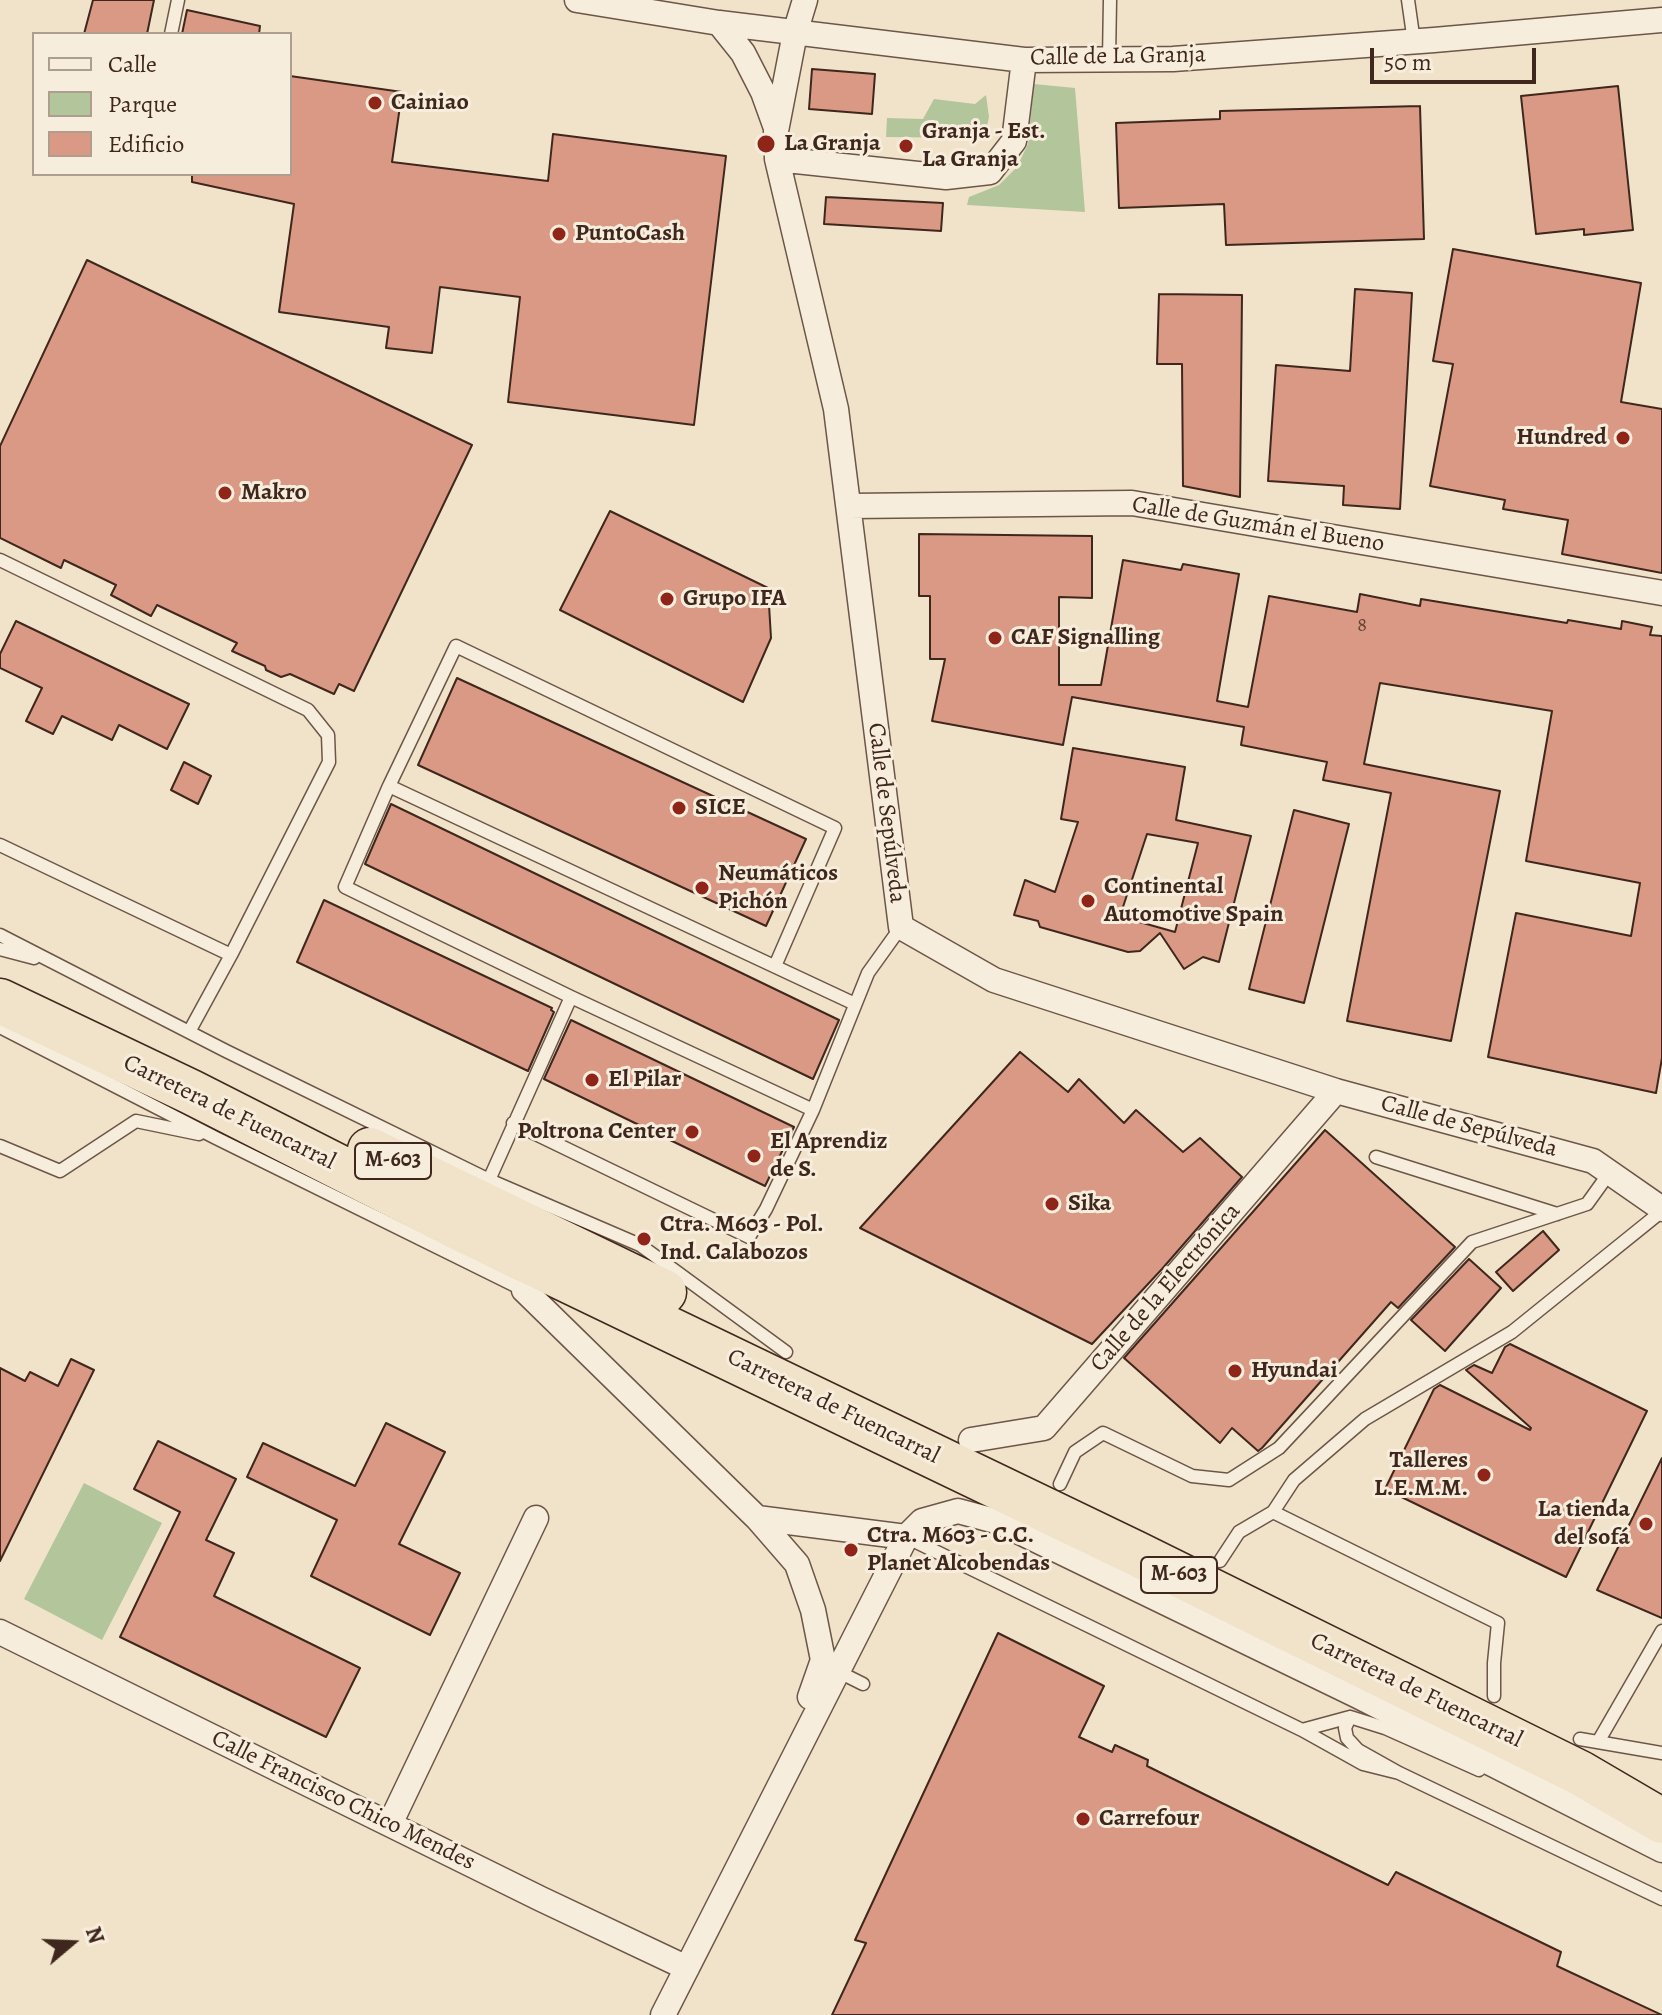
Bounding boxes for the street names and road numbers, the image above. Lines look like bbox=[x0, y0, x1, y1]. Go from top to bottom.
street label: Calle de La Granja bbox=[1030, 41, 1206, 73]
street label: Calle de Guzmán el Bueno bbox=[1130, 491, 1386, 559]
street label: Calle de Sepúlveda bbox=[861, 721, 911, 905]
street label: Carretera de Fuencarral bbox=[118, 1049, 340, 1177]
street label: Calle de Sepúlveda bbox=[1378, 1090, 1560, 1164]
road number: M-603 bbox=[355, 1143, 431, 1179]
street label: Calle de la Electrónica bbox=[1085, 1198, 1247, 1378]
street label: Carretera de Fuencarral bbox=[722, 1343, 944, 1471]
road number: M-603 bbox=[1141, 1557, 1217, 1593]
street label: Carretera de Fuencarral bbox=[1305, 1627, 1527, 1755]
street label: Calle Francisco Chico Mendes bbox=[206, 1725, 480, 1877]

